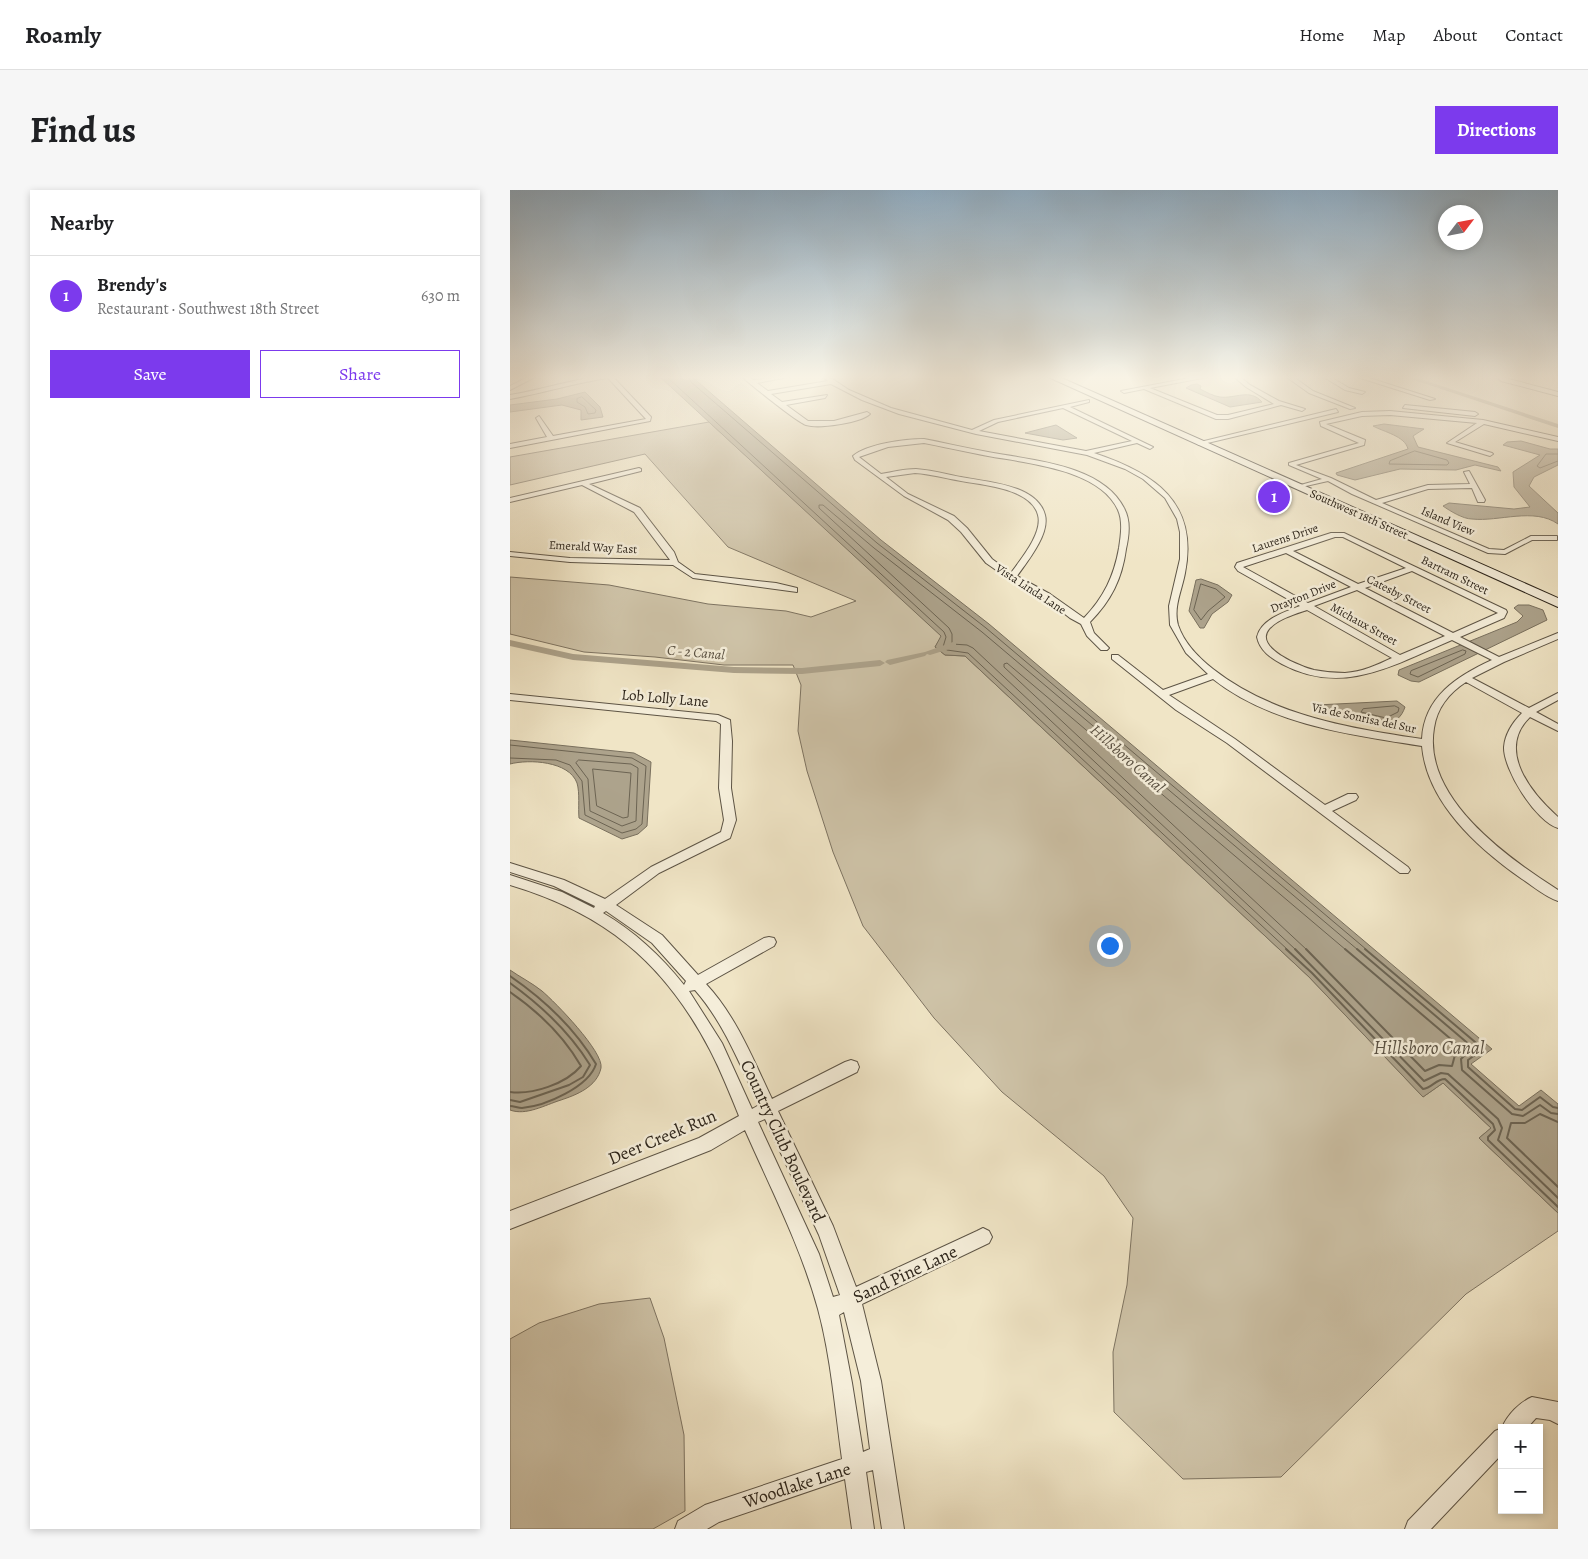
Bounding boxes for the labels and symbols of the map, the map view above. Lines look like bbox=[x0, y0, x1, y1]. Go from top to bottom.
north arrow bbox=[1438, 205, 1483, 250]
pin: 1 bbox=[1258, 478, 1290, 516]
street label: Southwest 18th Street bbox=[1307, 485, 1411, 543]
street label: Island View bbox=[1419, 503, 1478, 540]
street label: Laurens Drive bbox=[1250, 520, 1320, 556]
street label: Emerald Way East bbox=[548, 537, 638, 557]
street label: Bartram Street bbox=[1419, 552, 1491, 598]
street label: Vista Linda Lane bbox=[992, 560, 1069, 618]
street label: Catesby Street bbox=[1364, 571, 1434, 617]
street label: Drayton Drive bbox=[1268, 576, 1338, 616]
street label: Michaux Street bbox=[1328, 599, 1401, 649]
water label: C - 2 Canal bbox=[666, 641, 726, 665]
street label: Lob Lolly Lane bbox=[621, 684, 710, 712]
street label: Via de Sonrisa del Sur bbox=[1309, 699, 1418, 737]
water label: Hillsboro Canal bbox=[1085, 719, 1169, 798]
your location bbox=[1097, 933, 1123, 959]
water label: Hillsboro Canal bbox=[1374, 1035, 1485, 1061]
street label: Country Club Boulevard bbox=[735, 1056, 831, 1226]
street label: Deer Creek Run bbox=[604, 1103, 720, 1171]
street label: Sand Pine Lane bbox=[849, 1239, 961, 1309]
street label: Woodlake Lane bbox=[739, 1456, 854, 1514]

